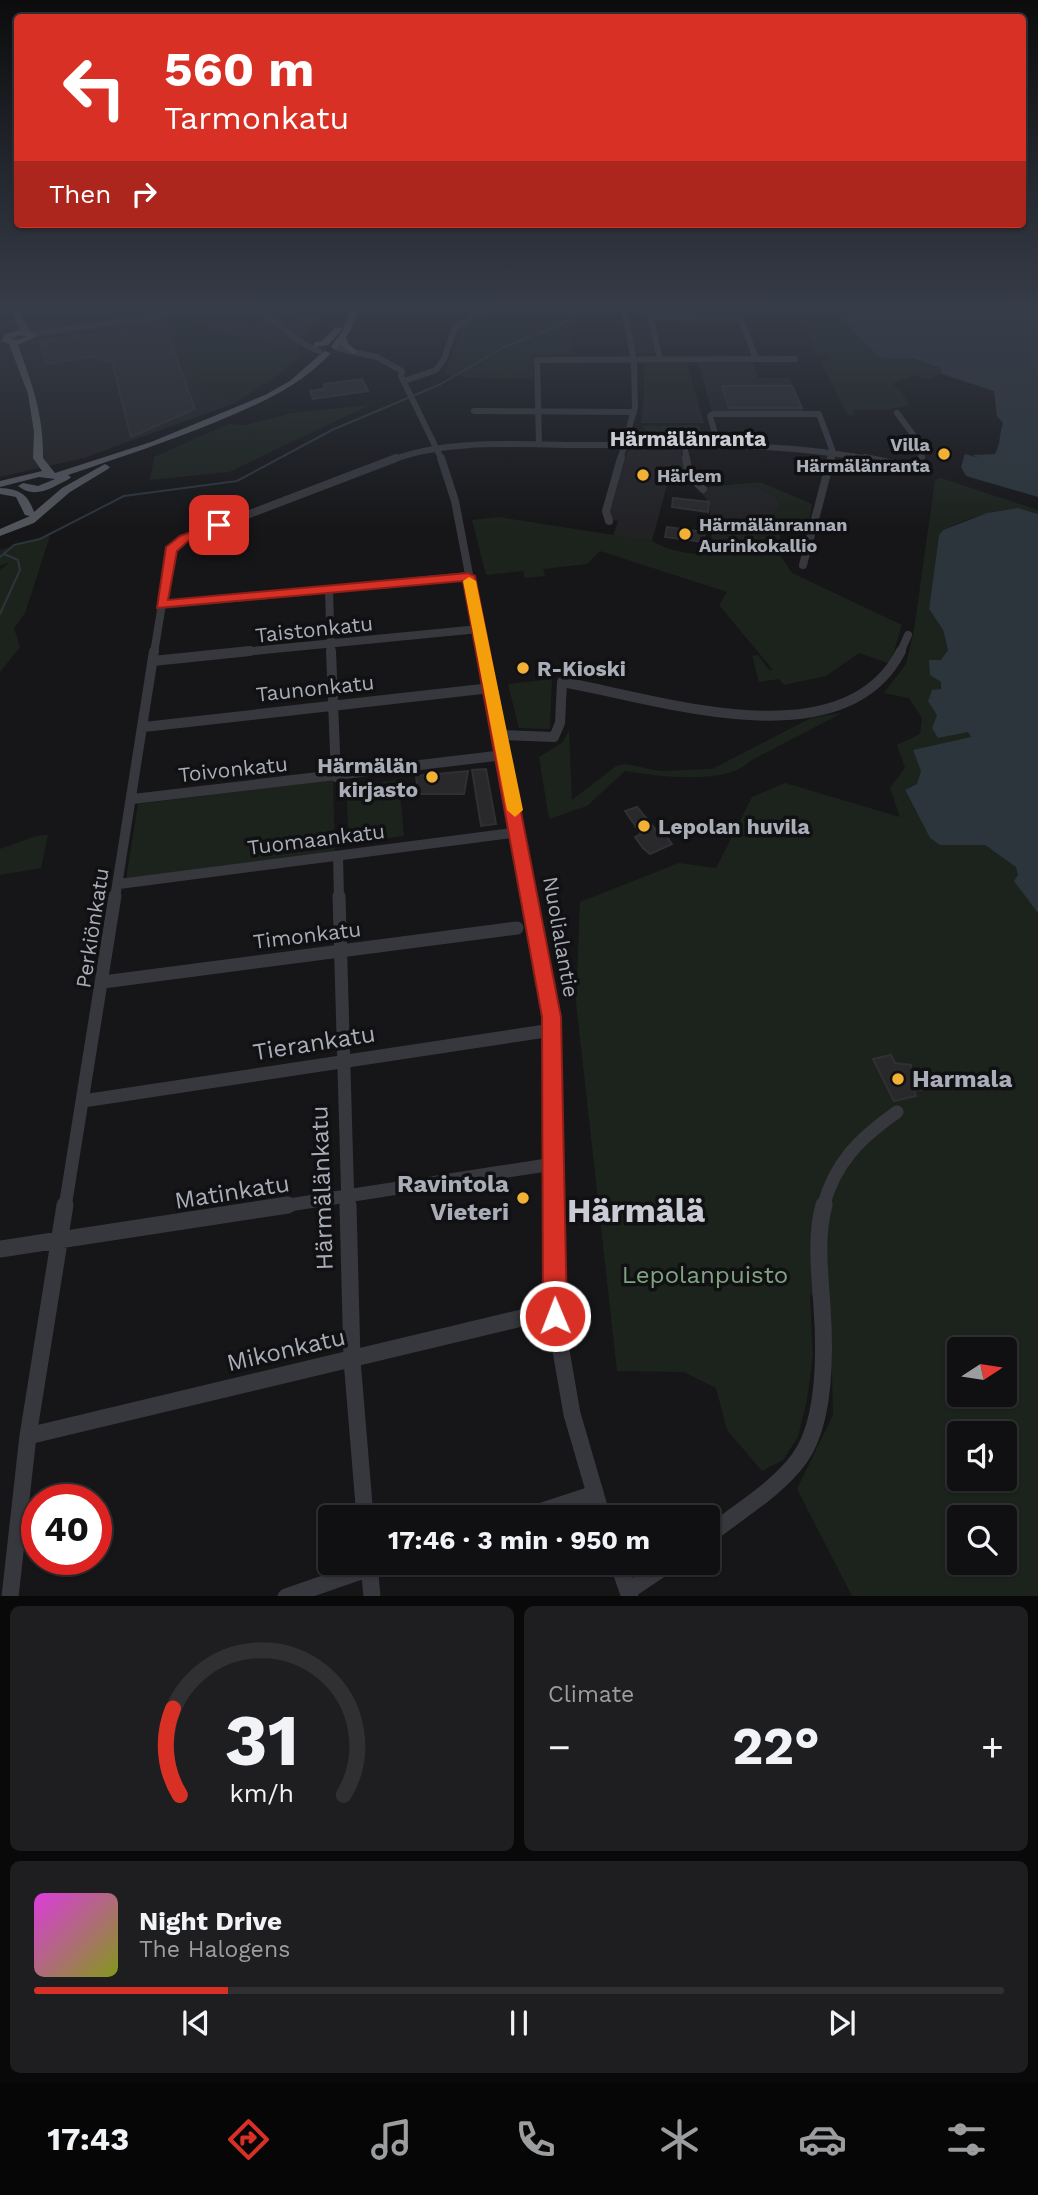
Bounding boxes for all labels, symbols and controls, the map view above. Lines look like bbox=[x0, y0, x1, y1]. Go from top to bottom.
text: 560 m bbox=[164, 40, 314, 98]
icon: left bbox=[49, 42, 140, 133]
text: Tarmonkatu bbox=[164, 99, 349, 137]
icon: right bbox=[125, 175, 163, 213]
text: Then bbox=[49, 179, 111, 209]
district label: Härmälänranta bbox=[610, 426, 767, 451]
place label: Villa Härmälänranta bbox=[796, 434, 931, 476]
marker: Villa Härmälänranta bbox=[936, 446, 952, 462]
place label: Härlem bbox=[657, 465, 722, 486]
marker: Härlem bbox=[635, 467, 651, 483]
pin bbox=[189, 495, 249, 555]
icon: arrive bbox=[200, 506, 238, 544]
place label: Härmälänrannan Aurinkokallio bbox=[699, 514, 847, 556]
marker: Härmälänrannan Aurinkokallio bbox=[677, 526, 693, 542]
street label: Taistonkatu bbox=[254, 610, 374, 648]
place label: R-Kioski bbox=[537, 656, 626, 681]
marker: R-Kioski bbox=[515, 660, 531, 676]
street label: Taunonkatu bbox=[255, 669, 375, 707]
street label: Toivonkatu bbox=[177, 751, 289, 787]
place label: Härmälän kirjasto bbox=[317, 753, 418, 802]
marker: Härmälän kirjasto bbox=[424, 769, 440, 785]
place label: Lepolan huvila bbox=[658, 814, 811, 839]
street label: Tuomaankatu bbox=[246, 818, 386, 860]
marker: Lepolan huvila bbox=[636, 818, 652, 834]
street label: Perkiönkatu bbox=[70, 866, 114, 990]
street label: Nuolialantie bbox=[538, 875, 584, 999]
street label: Timonkatu bbox=[252, 916, 362, 954]
street label: Tierankatu bbox=[251, 1020, 377, 1066]
place label: Harmala bbox=[912, 1065, 1012, 1093]
marker: Harmala bbox=[890, 1071, 906, 1087]
street label: Härmälänkatu bbox=[305, 1105, 339, 1271]
street label: Matinkatu bbox=[172, 1169, 292, 1215]
place label: Ravintola Vieteri bbox=[397, 1170, 509, 1226]
marker: Ravintola Vieteri bbox=[515, 1190, 531, 1206]
district label: Härmälä bbox=[567, 1191, 705, 1230]
park label: Lepolanpuisto bbox=[622, 1261, 788, 1289]
position arrow bbox=[518, 1279, 592, 1353]
street label: Mikonkatu bbox=[224, 1323, 348, 1377]
north arrow bbox=[947, 1337, 1017, 1407]
map controls bbox=[947, 1337, 1017, 1575]
button: sound bbox=[947, 1421, 1017, 1491]
speed limit sign: 40 bbox=[21, 1484, 112, 1575]
button: search bbox=[947, 1505, 1017, 1575]
text: 17:46 · 3 min · 950 m bbox=[388, 1525, 650, 1555]
text: Climate bbox=[548, 1681, 634, 1708]
text: 31 bbox=[225, 1697, 299, 1783]
text: 22° bbox=[732, 1716, 820, 1777]
text: − bbox=[548, 1725, 571, 1769]
text: + bbox=[981, 1725, 1004, 1769]
text: km/h bbox=[230, 1778, 294, 1807]
text: Night Drive bbox=[139, 1906, 282, 1936]
text: The Halogens bbox=[139, 1936, 290, 1963]
icon: previous bbox=[177, 2004, 215, 2042]
icon: pause bbox=[500, 2004, 538, 2042]
icon: next bbox=[823, 2004, 861, 2042]
icon: directions bbox=[224, 2115, 273, 2164]
icon: music bbox=[367, 2115, 416, 2164]
icon: phone bbox=[511, 2115, 560, 2164]
icon: climate bbox=[655, 2115, 704, 2164]
icon: car bbox=[798, 2115, 847, 2164]
icon: filters bbox=[942, 2115, 991, 2164]
text: 17:43 bbox=[47, 2120, 129, 2158]

